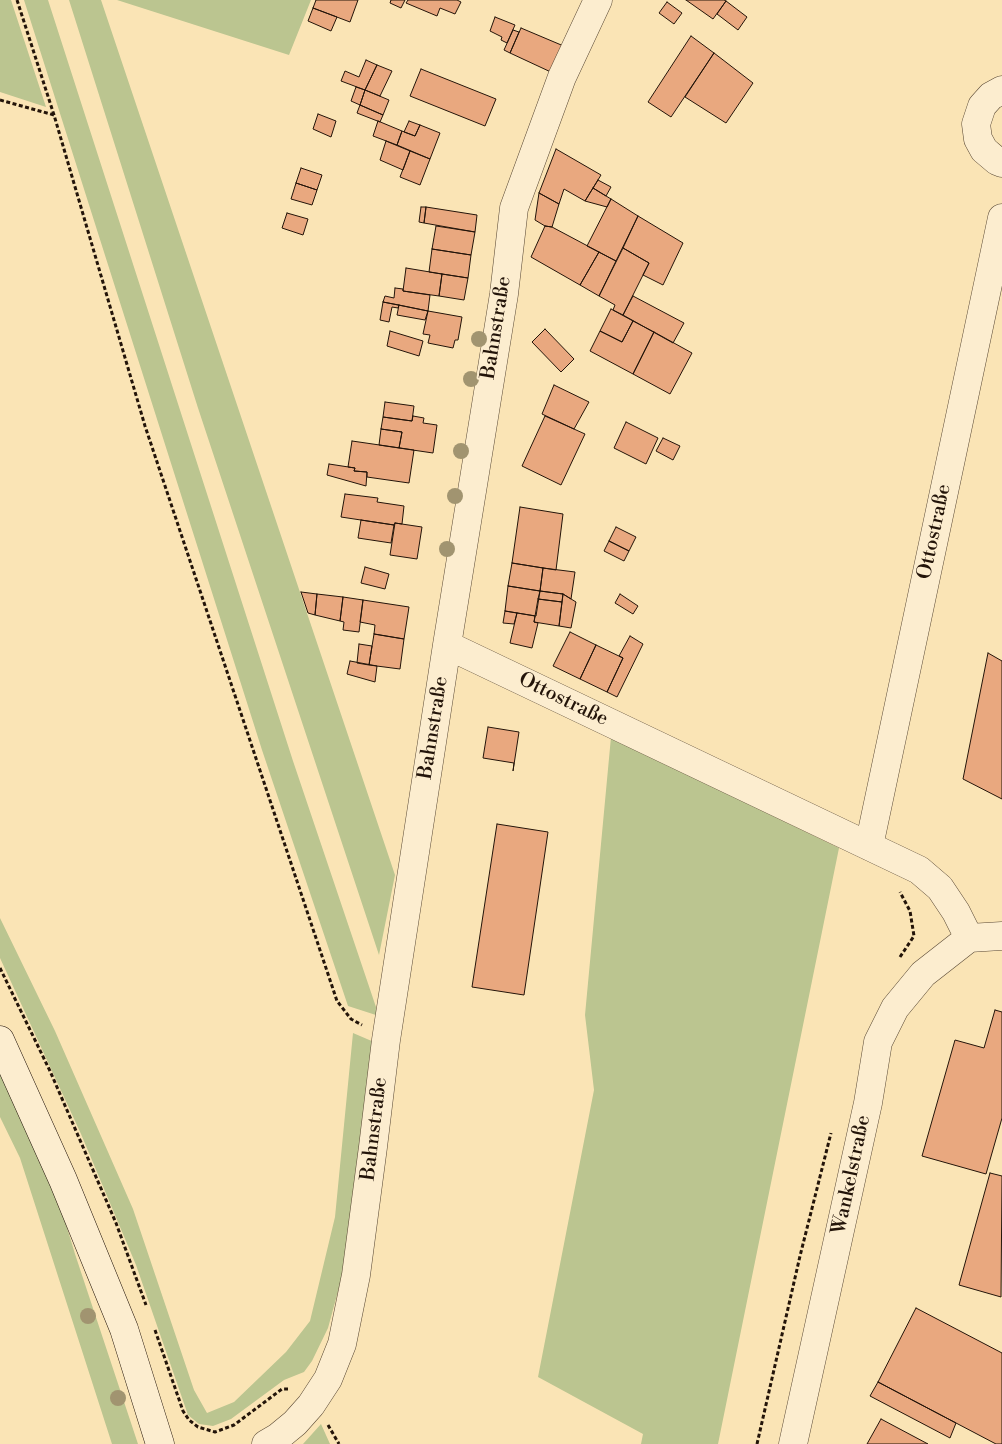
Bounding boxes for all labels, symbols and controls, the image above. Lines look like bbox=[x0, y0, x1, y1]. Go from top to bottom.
street label: Bahnstraße bbox=[477, 275, 517, 381]
street label: Ottostraße bbox=[913, 482, 957, 582]
street label: Ottostraße bbox=[514, 668, 612, 732]
street label: Bahnstraße bbox=[414, 675, 454, 781]
street label: Bahnstraße bbox=[357, 1076, 393, 1182]
street label: Wankelstraße bbox=[828, 1113, 876, 1237]

